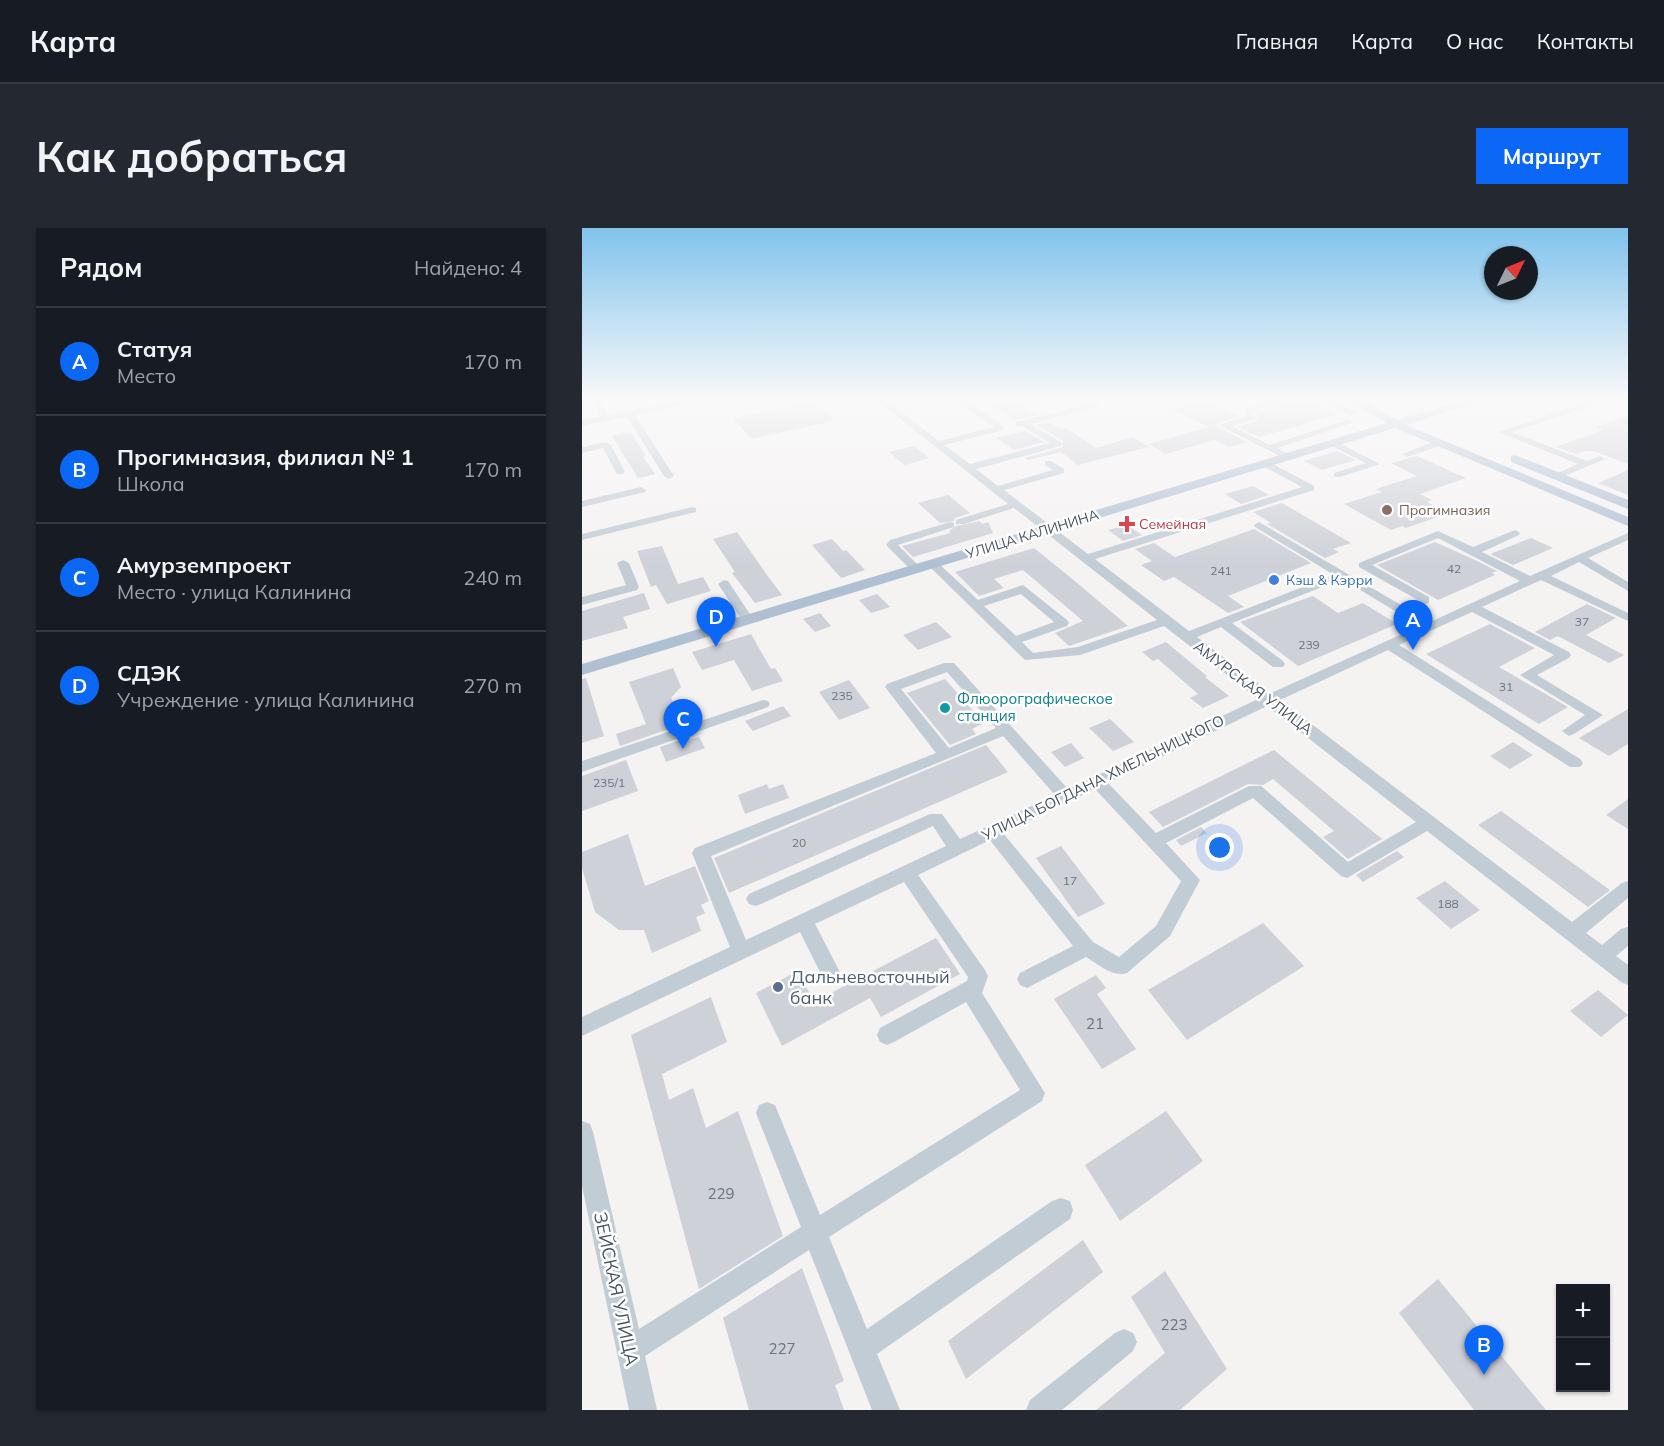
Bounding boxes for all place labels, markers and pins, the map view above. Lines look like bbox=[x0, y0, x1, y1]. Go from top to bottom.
place label: Прогимназия bbox=[1399, 501, 1490, 519]
marker: Прогимназия bbox=[1380, 503, 1394, 517]
place label: Семейная bbox=[1139, 515, 1206, 533]
marker: Семейная bbox=[1120, 517, 1134, 531]
place label: Кэш & Кэрри bbox=[1286, 571, 1373, 589]
marker: Кэш & Кэрри bbox=[1267, 573, 1281, 587]
pin: D bbox=[696, 598, 736, 647]
pin: A bbox=[1394, 600, 1432, 650]
place label: Флюорографическое станция bbox=[957, 689, 1113, 725]
pin: C bbox=[664, 700, 702, 749]
marker: Флюорографическое станция bbox=[938, 701, 952, 715]
place label: Дальневосточный банк bbox=[790, 965, 950, 1009]
marker: Дальневосточный банк bbox=[771, 980, 785, 994]
pin: B bbox=[1464, 1326, 1504, 1375]

